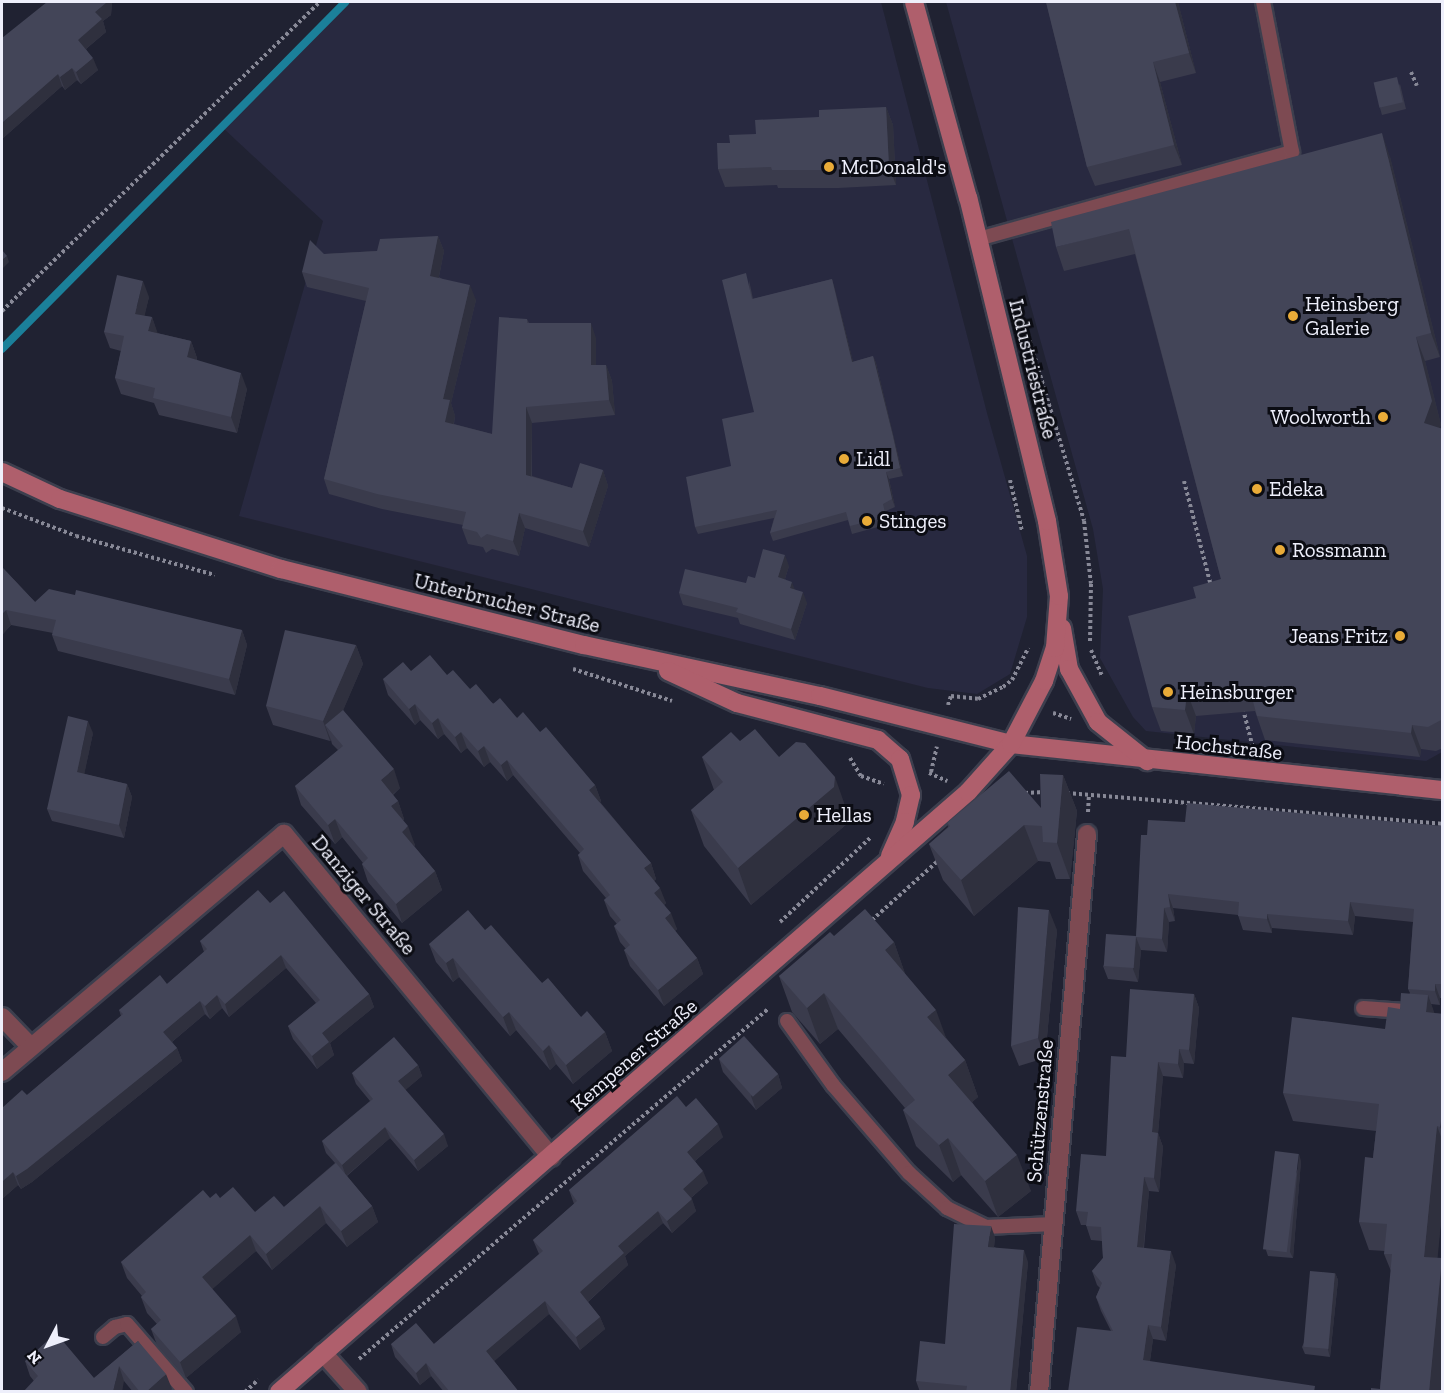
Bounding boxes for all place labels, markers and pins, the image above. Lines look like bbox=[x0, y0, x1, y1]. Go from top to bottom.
place label: McDonald's bbox=[841, 154, 946, 180]
marker: McDonald's bbox=[822, 160, 836, 174]
place label: Heinsberg Galerie bbox=[1305, 291, 1399, 341]
marker: Heinsberg Galerie bbox=[1286, 309, 1300, 323]
place label: Woolworth bbox=[1270, 404, 1371, 430]
marker: Woolworth bbox=[1376, 410, 1390, 424]
place label: Lidl bbox=[856, 446, 890, 472]
marker: Lidl bbox=[837, 452, 851, 466]
place label: Edeka bbox=[1269, 476, 1324, 502]
marker: Edeka bbox=[1250, 482, 1264, 496]
place label: Stinges bbox=[879, 508, 946, 534]
marker: Stinges bbox=[860, 514, 874, 528]
place label: Rossmann bbox=[1292, 537, 1386, 563]
marker: Rossmann bbox=[1273, 543, 1287, 557]
place label: Jeans Fritz bbox=[1289, 623, 1388, 649]
marker: Jeans Fritz bbox=[1393, 629, 1407, 643]
place label: Heinsburger bbox=[1180, 679, 1294, 705]
marker: Heinsburger bbox=[1161, 685, 1175, 699]
place label: Hellas bbox=[816, 802, 872, 828]
marker: Hellas bbox=[797, 808, 811, 822]

